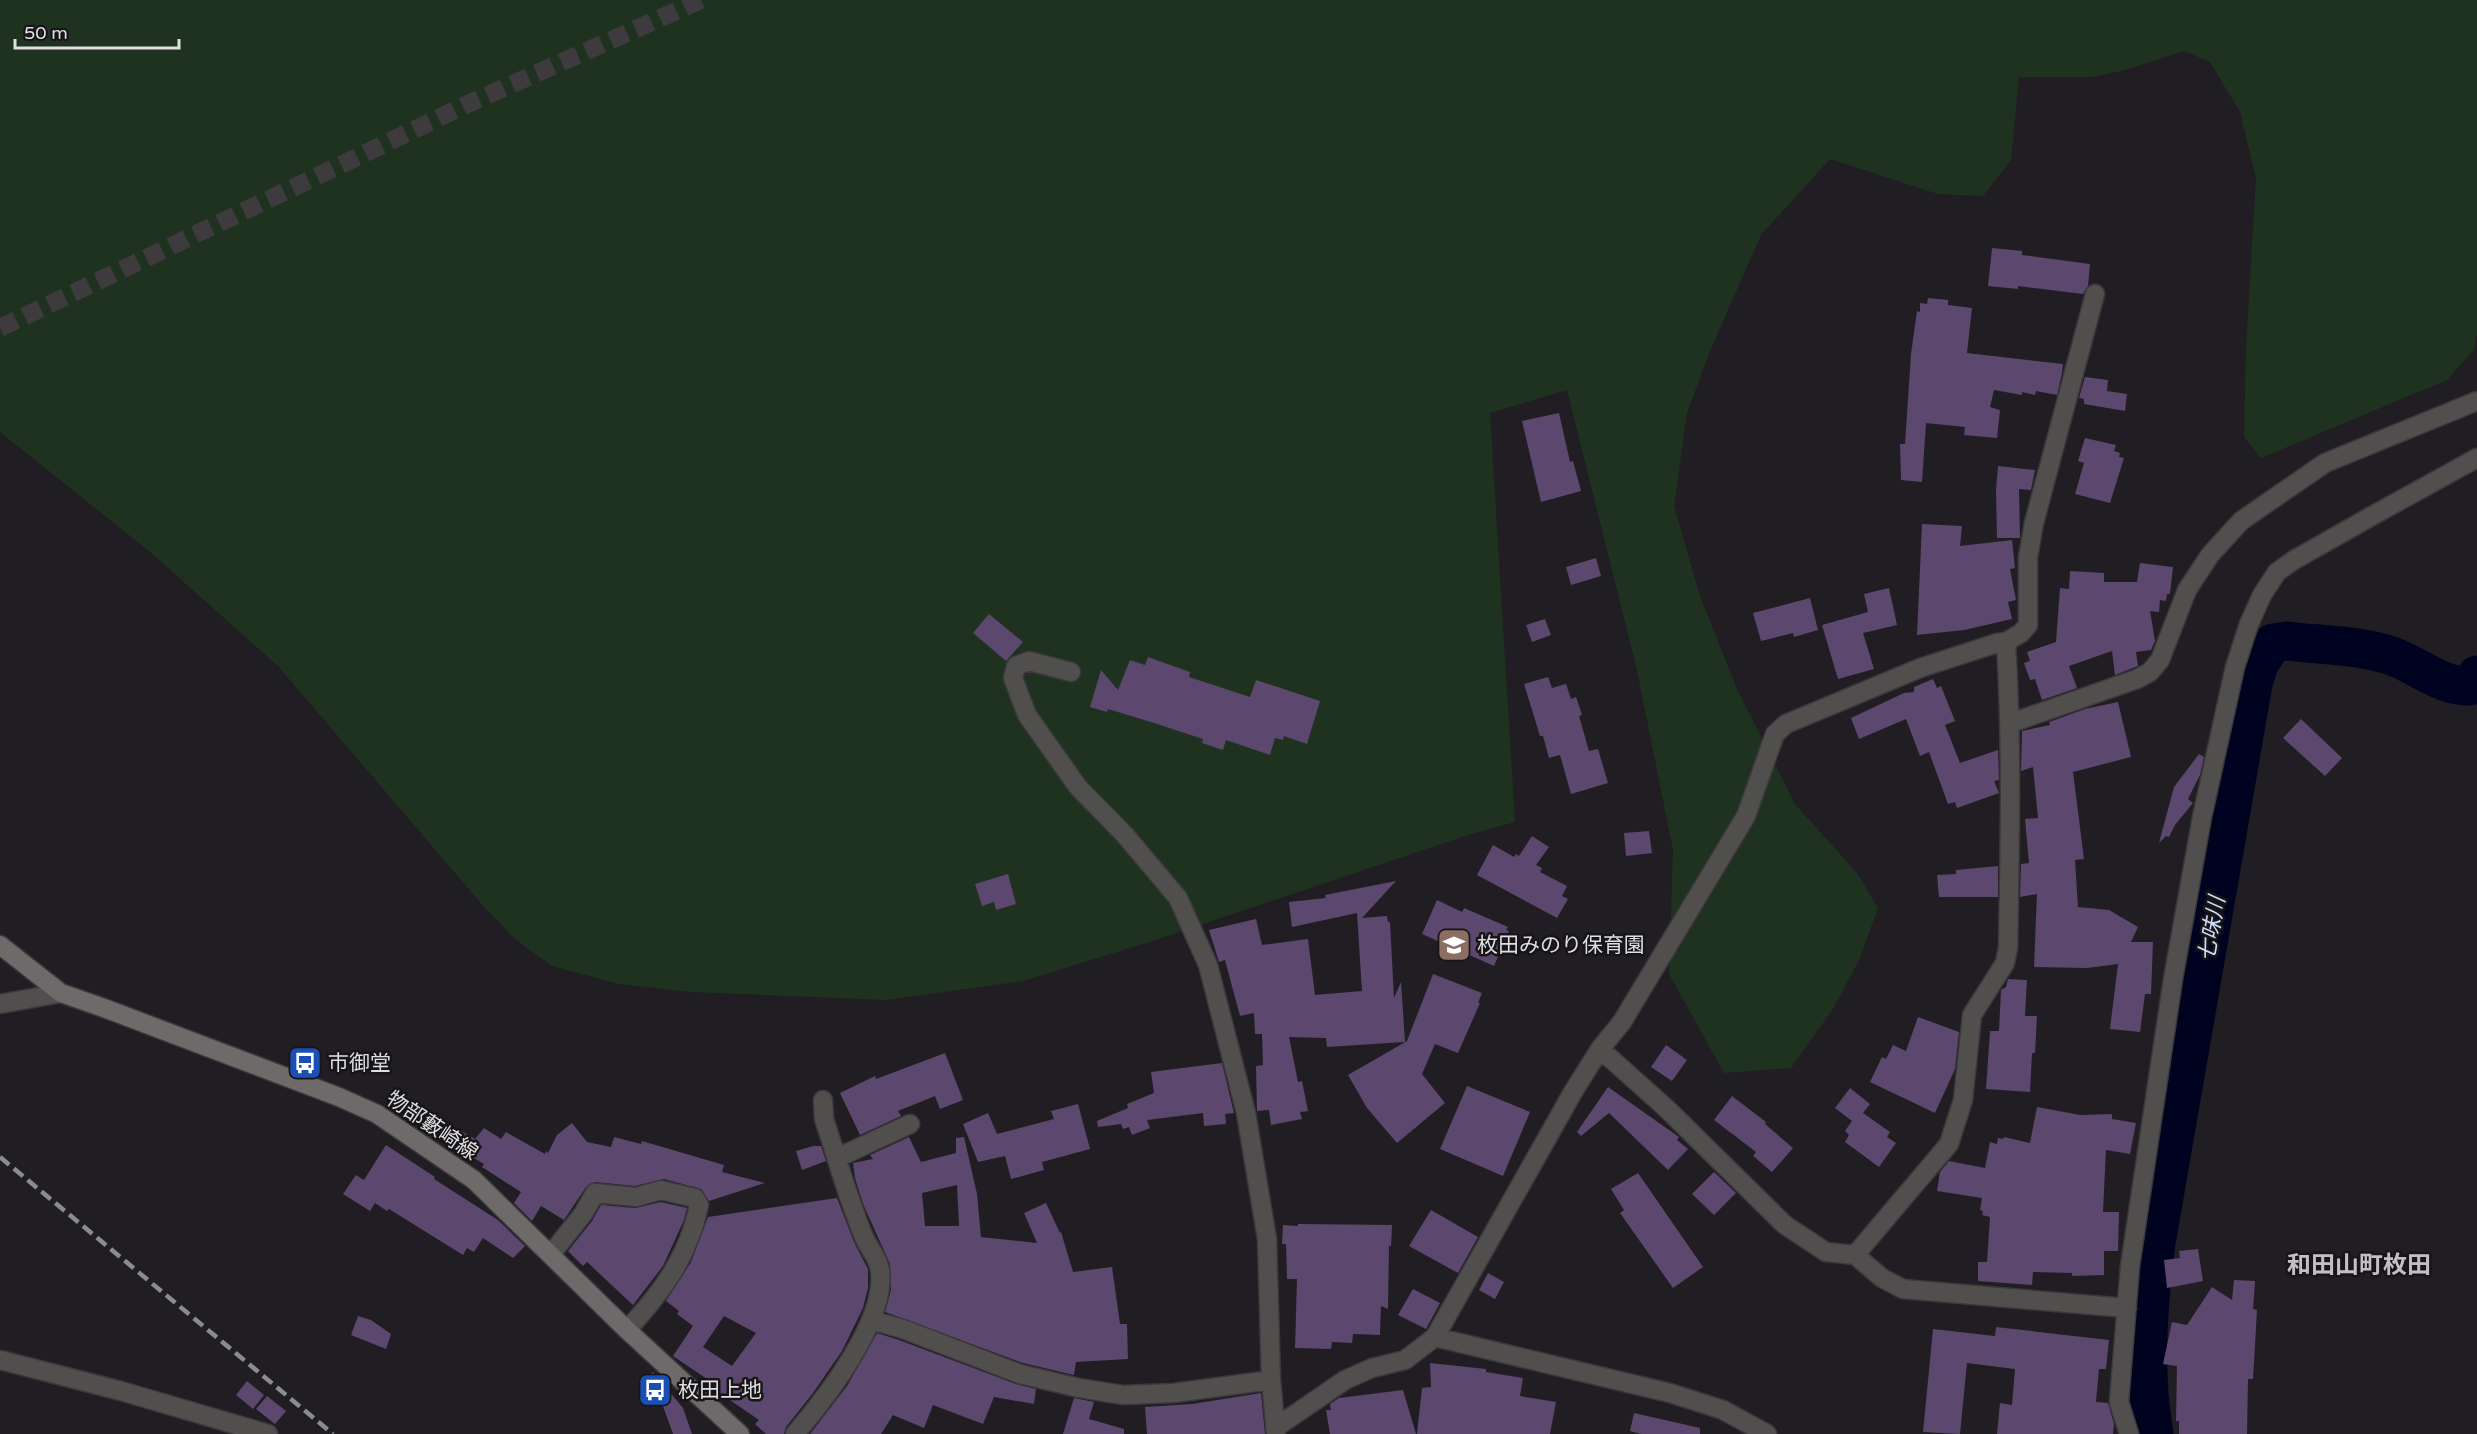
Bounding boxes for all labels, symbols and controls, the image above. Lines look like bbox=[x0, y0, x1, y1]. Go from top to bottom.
scale bar bbox=[15, 12, 178, 50]
text: 50 m bbox=[24, 22, 68, 44]
water label: 七味川 bbox=[2193, 892, 2231, 964]
school or university icon: 枚田みのり保育園 bbox=[1436, 927, 1472, 963]
place label: 枚田みのり保育園 bbox=[1477, 933, 1645, 958]
bus stop icon: 市御堂 bbox=[287, 1045, 323, 1081]
place label: 市御堂 bbox=[328, 1051, 391, 1076]
street label: 物部藪崎線 bbox=[381, 1086, 483, 1166]
district label: 和田山町枚田 bbox=[2287, 1251, 2431, 1280]
bus stop icon: 枚田上地 bbox=[637, 1372, 673, 1408]
place label: 枚田上地 bbox=[678, 1378, 762, 1403]

